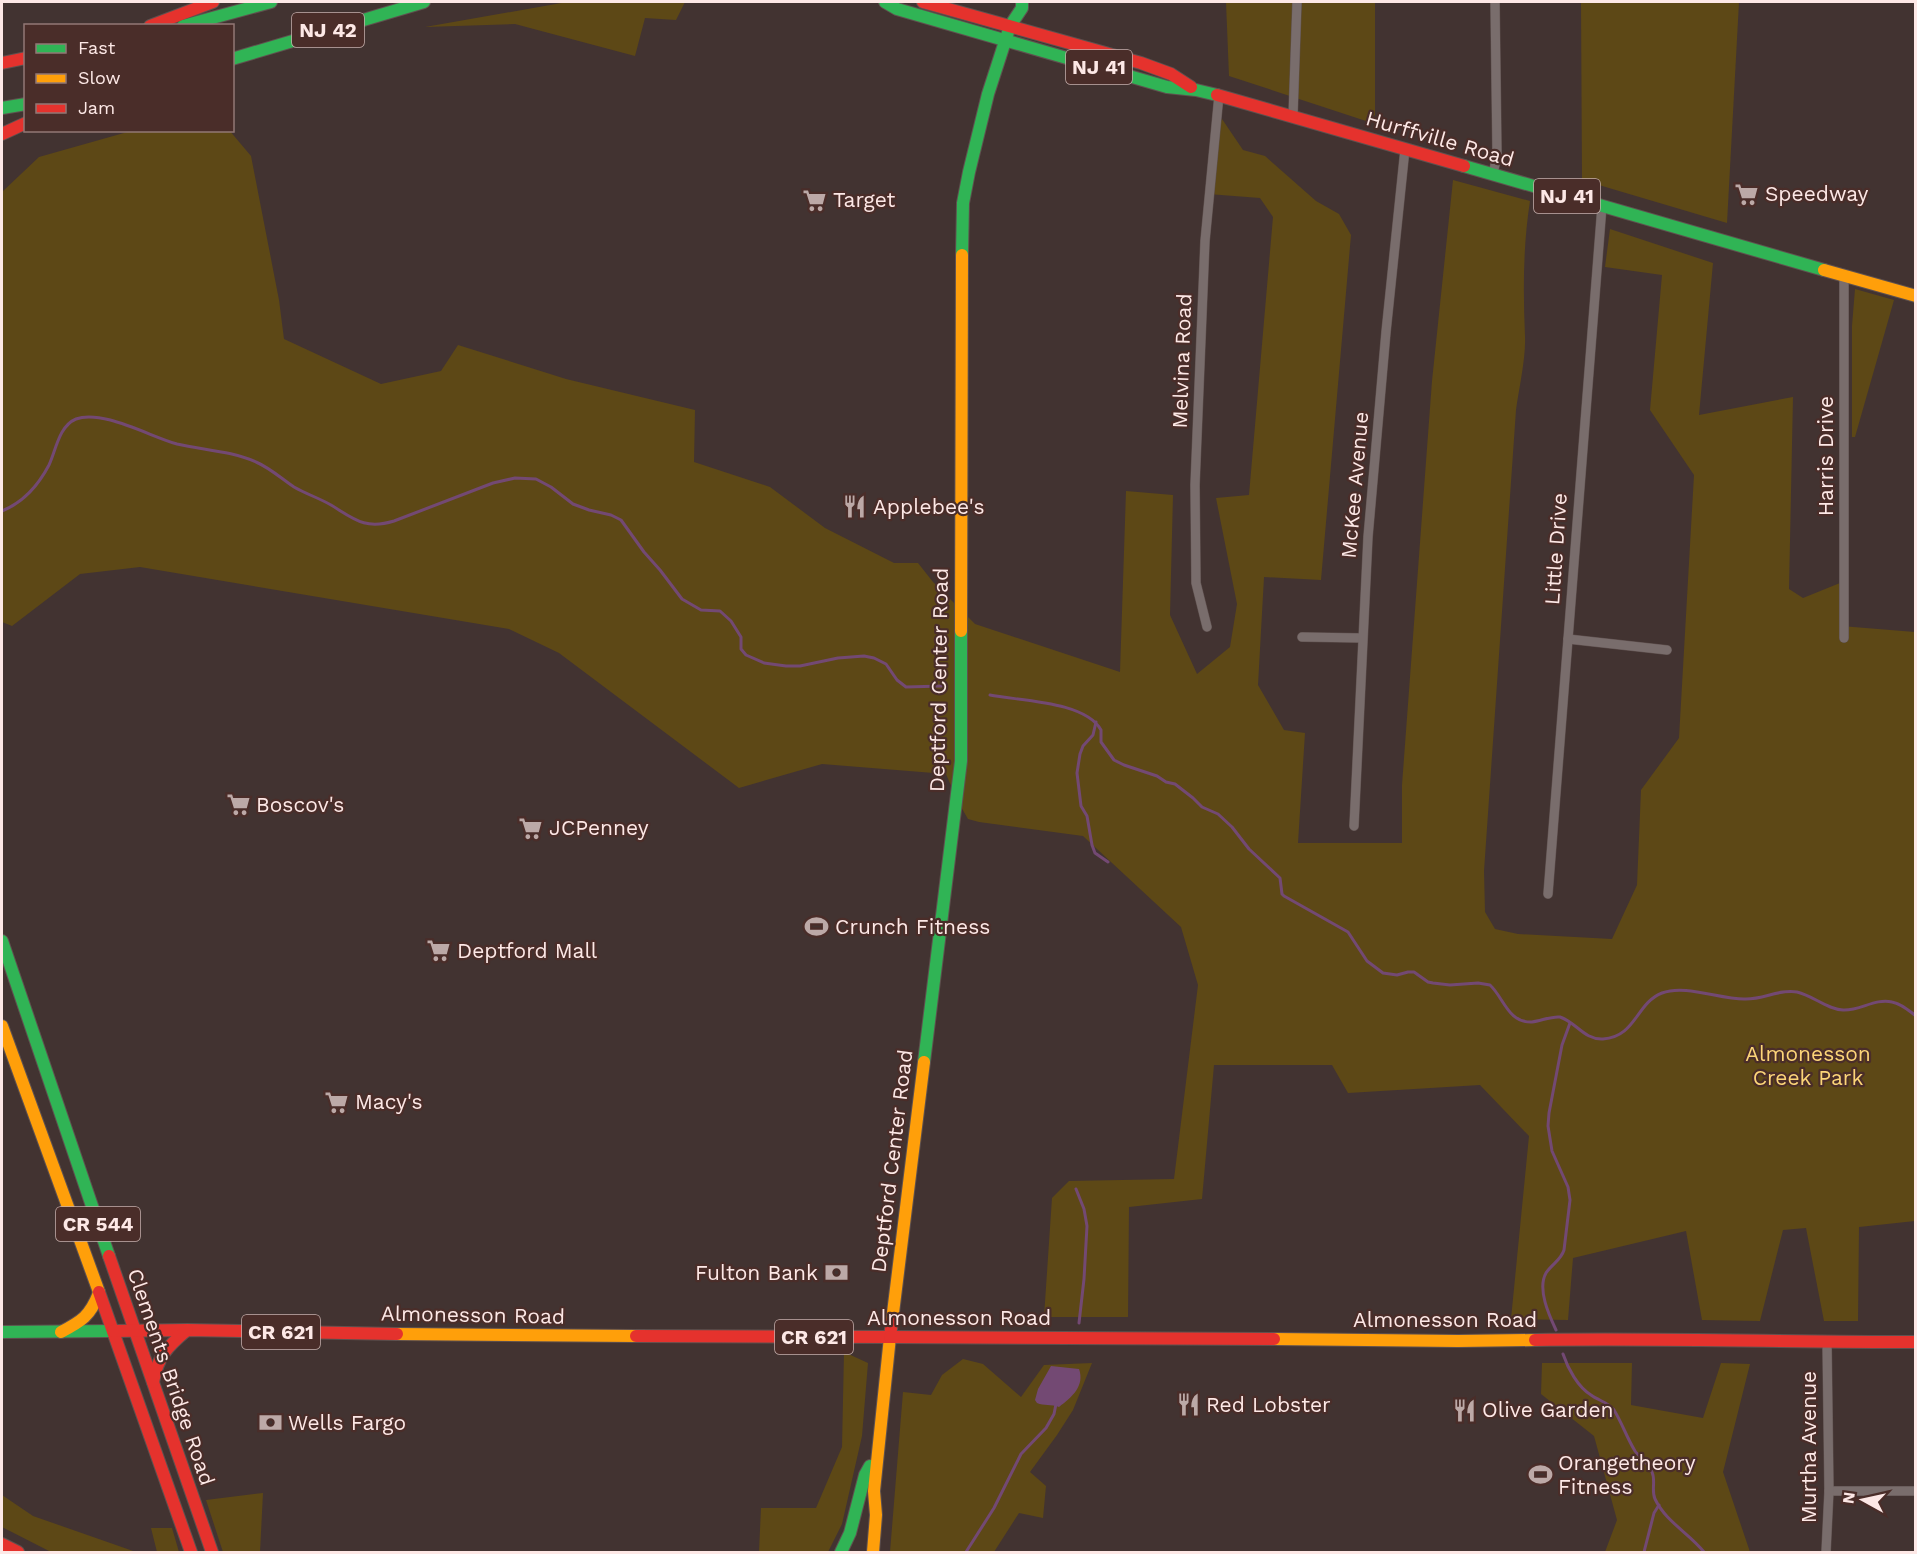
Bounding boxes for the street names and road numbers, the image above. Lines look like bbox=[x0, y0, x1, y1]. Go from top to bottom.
road number: NJ 42 bbox=[292, 13, 364, 47]
road number: NJ 41 bbox=[1066, 50, 1132, 84]
street label: Hurffville Road bbox=[1363, 105, 1517, 172]
road number: NJ 41 bbox=[1534, 179, 1600, 213]
street label: Melvina Road bbox=[1167, 293, 1196, 429]
street label: Harris Drive bbox=[1813, 396, 1838, 516]
street label: McKee Avenue bbox=[1336, 411, 1373, 559]
street label: Little Drive bbox=[1539, 492, 1572, 606]
street label: Deptford Center Road bbox=[924, 568, 953, 792]
street label: Deptford Center Road bbox=[865, 1048, 918, 1274]
road number: CR 544 bbox=[56, 1207, 140, 1241]
street label: Clements Bridge Road bbox=[123, 1265, 220, 1489]
street label: Almonesson Road bbox=[381, 1300, 565, 1329]
street label: Almonesson Road bbox=[867, 1305, 1051, 1330]
street label: Almonesson Road bbox=[1353, 1307, 1537, 1332]
road number: CR 621 bbox=[242, 1315, 320, 1349]
road number: CR 621 bbox=[775, 1320, 853, 1354]
street label: Murtha Avenue bbox=[1796, 1371, 1821, 1523]

